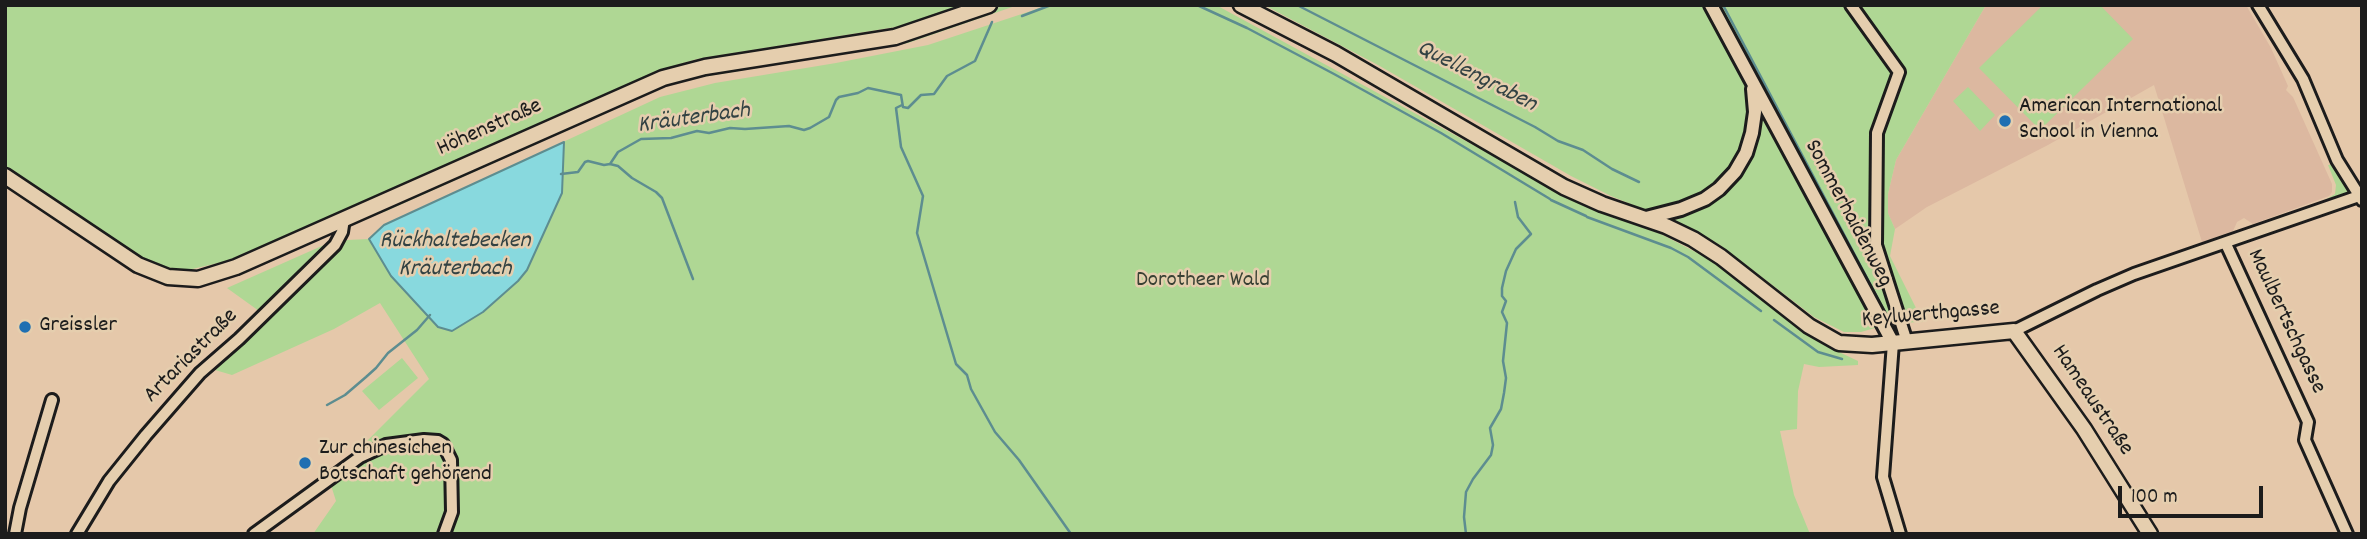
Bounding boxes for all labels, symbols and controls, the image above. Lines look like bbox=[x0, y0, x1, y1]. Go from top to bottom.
water label: Quellengraben bbox=[1411, 36, 1541, 120]
street label: Höhenstraße bbox=[433, 94, 547, 164]
place label: American International School in Vienna bbox=[2019, 94, 2222, 148]
water label: Kräuterbach bbox=[636, 98, 752, 142]
marker: American International School in Vienna bbox=[1997, 113, 2013, 129]
street label: Sommerhaidenweg bbox=[1797, 136, 1897, 292]
water label: Rückhaltebecken Kräuterbach bbox=[380, 229, 530, 285]
street label: Maulbertschgasse bbox=[2239, 245, 2331, 399]
park label: Dorotheer Wald bbox=[1136, 268, 1270, 296]
street label: Keylwerthgasse bbox=[1861, 296, 2001, 336]
street label: Artariastraße bbox=[139, 304, 245, 410]
place label: Greissler bbox=[39, 313, 117, 341]
marker: Greissler bbox=[17, 319, 33, 335]
street label: Hameaustraße bbox=[2044, 340, 2138, 462]
place label: Zur chinesichen Botschaft gehörend bbox=[319, 436, 492, 490]
marker: Zur chinesichen Botschaft gehörend bbox=[297, 455, 313, 471]
scale bar bbox=[2122, 472, 2267, 516]
text: 100 m bbox=[2131, 483, 2178, 513]

